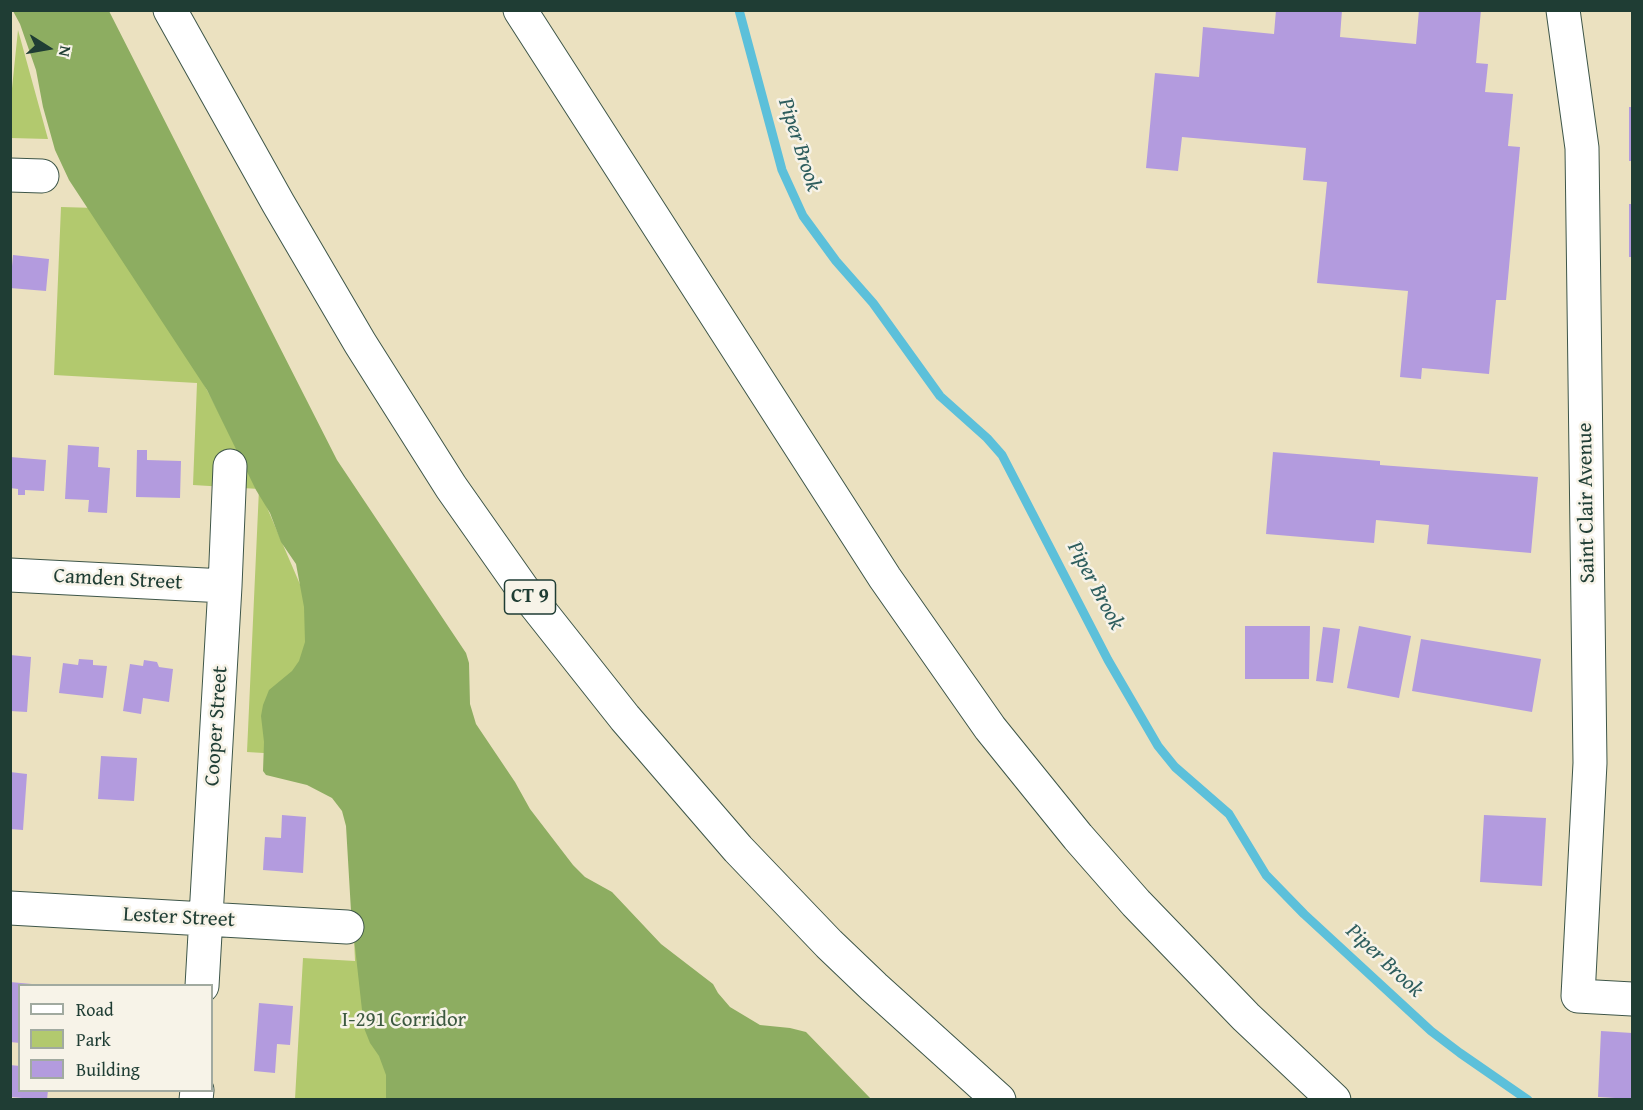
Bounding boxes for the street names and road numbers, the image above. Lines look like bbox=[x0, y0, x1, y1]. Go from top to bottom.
street label: Saint Clair Avenue bbox=[1573, 422, 1601, 584]
street label: Camden Street bbox=[53, 564, 183, 596]
road number: CT 9 bbox=[504, 580, 556, 614]
street label: Cooper Street bbox=[200, 665, 234, 787]
street label: Lester Street bbox=[122, 902, 236, 934]

